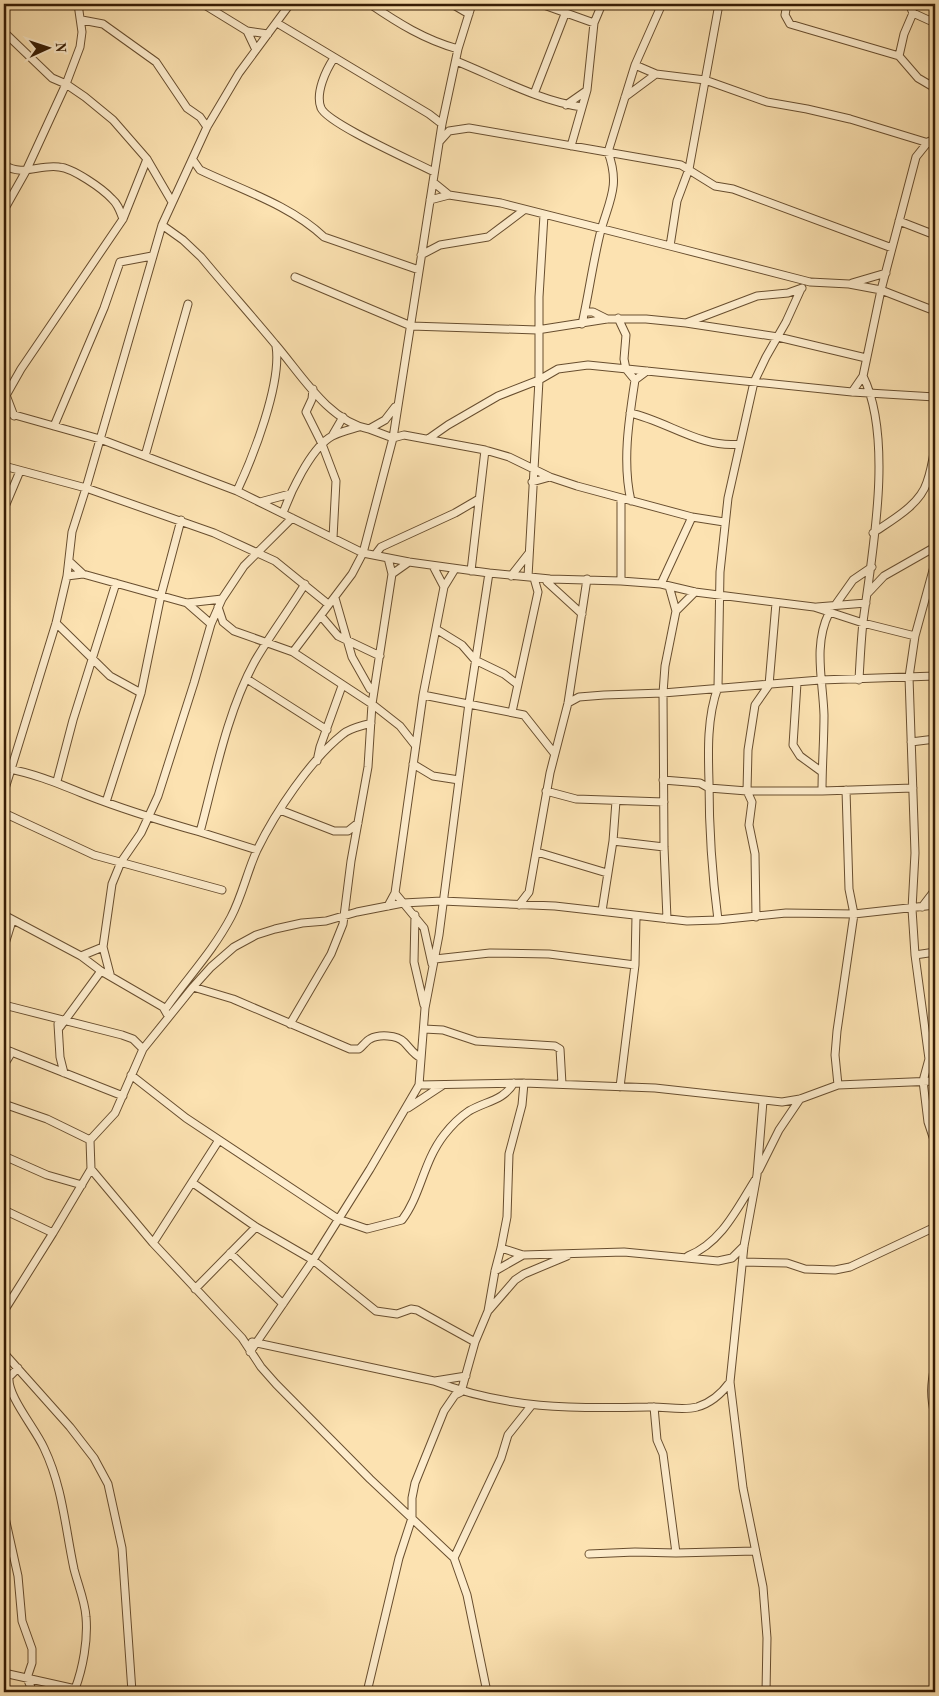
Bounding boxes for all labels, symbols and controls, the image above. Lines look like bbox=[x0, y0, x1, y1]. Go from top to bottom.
north arrow bbox=[22, 22, 72, 72]
text: N bbox=[53, 42, 67, 53]

